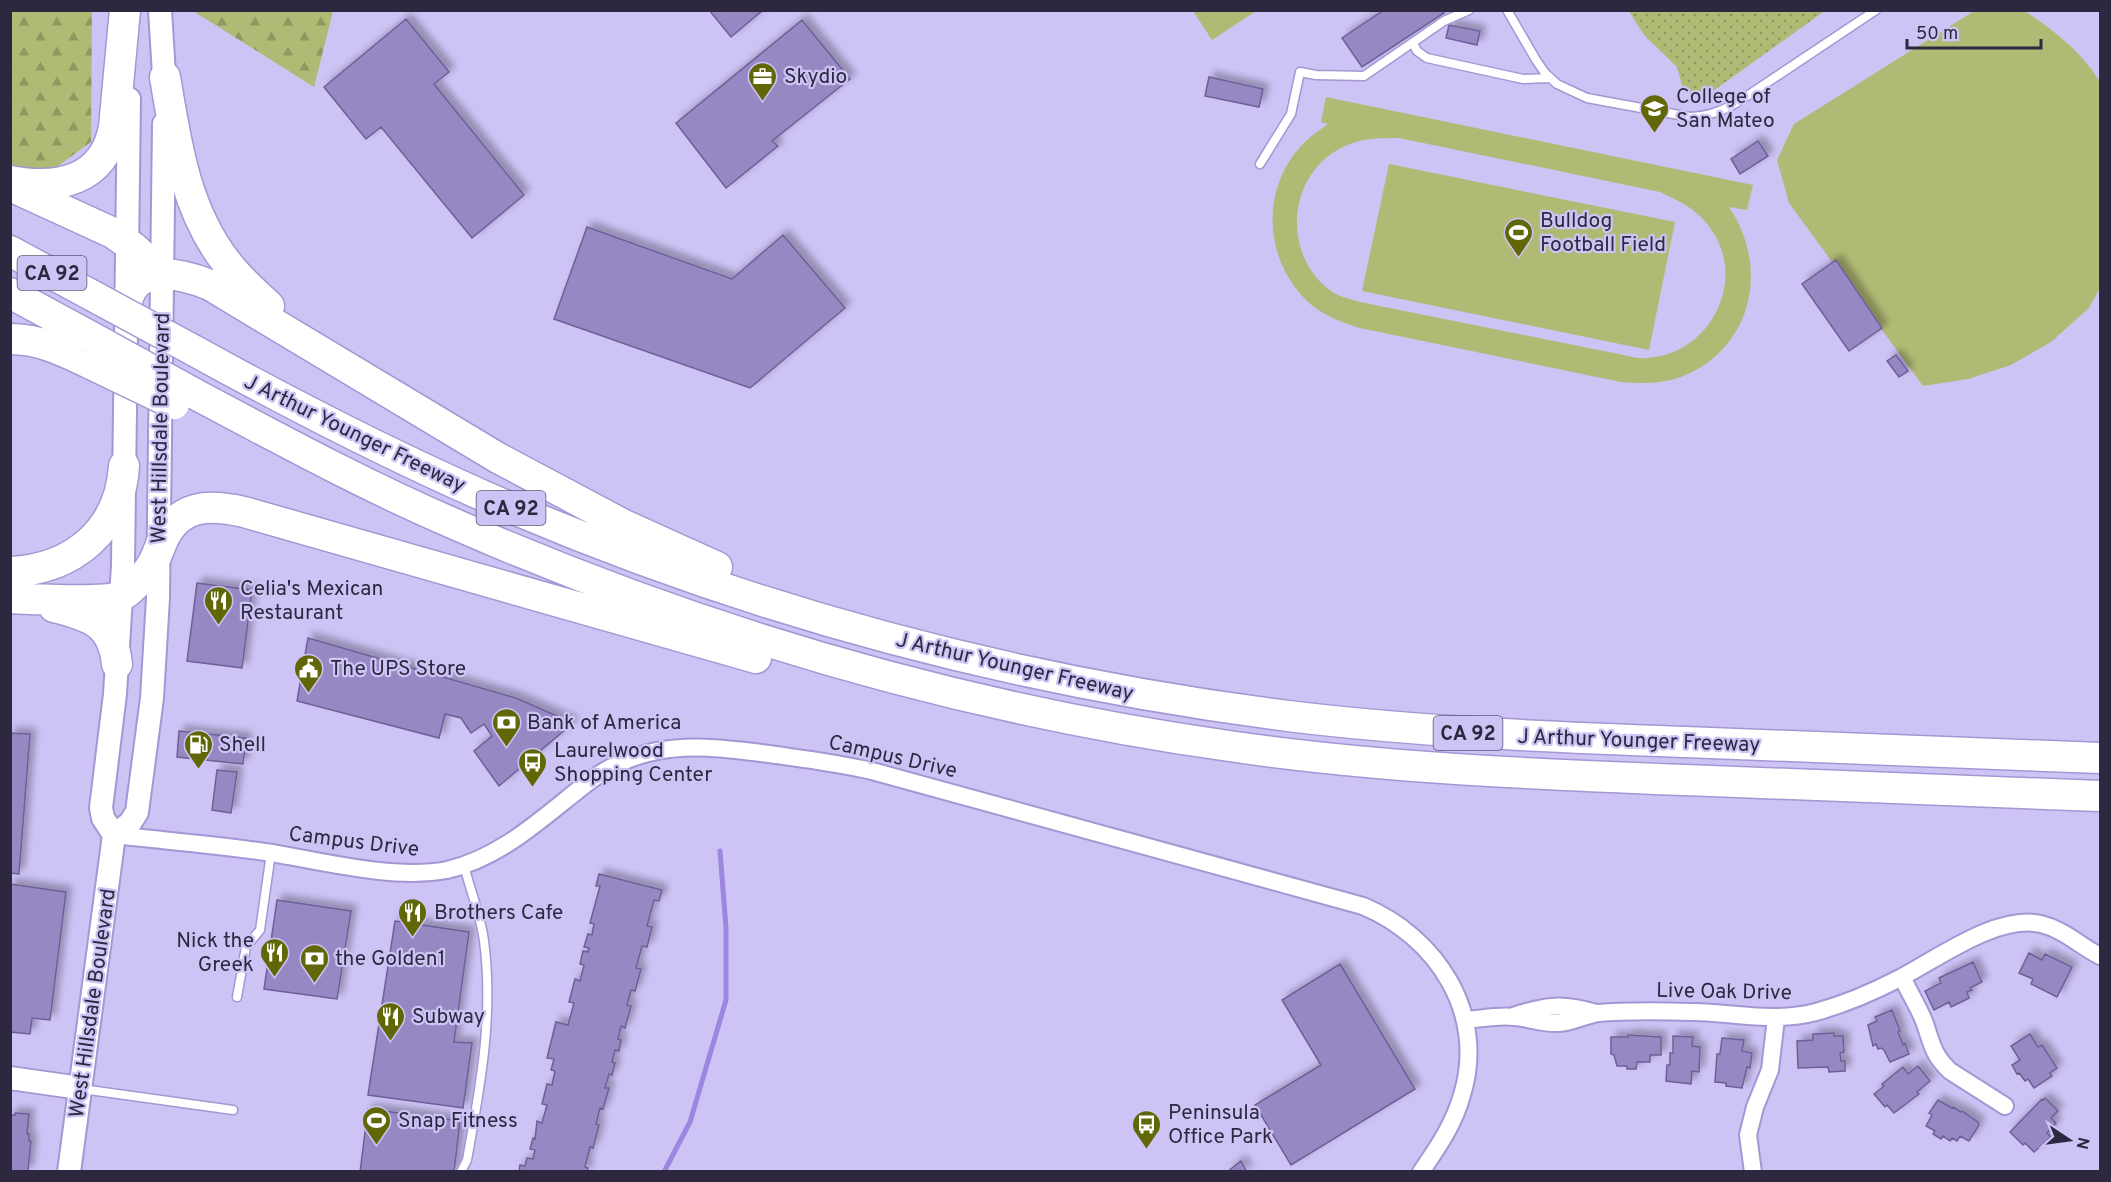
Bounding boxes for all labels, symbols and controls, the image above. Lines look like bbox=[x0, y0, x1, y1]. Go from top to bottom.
scale bar bbox=[1907, 12, 2040, 50]
text: 50 m bbox=[1916, 23, 1958, 46]
office icon: Skydio bbox=[747, 60, 779, 102]
place label: Skydio bbox=[784, 64, 847, 91]
place label: College of San Mateo bbox=[1676, 84, 1775, 135]
school or university icon: College of San Mateo bbox=[1639, 92, 1671, 134]
place label: Bulldog Football Field bbox=[1540, 208, 1666, 259]
sports icon: Bulldog Football Field bbox=[1503, 216, 1535, 258]
road number: CA 92 bbox=[17, 256, 86, 290]
street label: West Hillsdale Boulevard bbox=[146, 312, 177, 544]
street label: J Arthur Younger Freeway bbox=[239, 369, 469, 500]
road number: CA 92 bbox=[476, 491, 546, 525]
place label: Celia's Mexican Restaurant bbox=[240, 576, 383, 627]
restaurant icon: Celia's Mexican Restaurant bbox=[203, 584, 235, 626]
street label: J Arthur Younger Freeway bbox=[893, 627, 1136, 708]
public building icon: The UPS Store bbox=[293, 652, 325, 694]
place label: The UPS Store bbox=[330, 656, 466, 683]
bank icon: Bank of America bbox=[490, 706, 522, 748]
place label: Bank of America bbox=[527, 710, 681, 737]
road number: CA 92 bbox=[1434, 716, 1502, 750]
street label: J Arthur Younger Freeway bbox=[1517, 724, 1761, 759]
fuel station icon: Shell bbox=[182, 728, 214, 770]
street label: Campus Drive bbox=[826, 730, 960, 785]
place label: Shell bbox=[219, 732, 266, 759]
place label: Laurelwood Shopping Center bbox=[554, 738, 712, 789]
bus stop icon: Laurelwood Shopping Center bbox=[517, 746, 549, 788]
street label: Campus Drive bbox=[287, 821, 421, 864]
street label: West Hillsdale Boulevard bbox=[64, 887, 123, 1119]
restaurant icon: Brothers Cafe bbox=[397, 896, 429, 938]
place label: Brothers Cafe bbox=[434, 900, 563, 927]
place label: Nick the Greek bbox=[176, 928, 254, 979]
restaurant icon: Nick the Greek bbox=[259, 936, 291, 978]
bank icon: the Golden1 bbox=[298, 942, 330, 984]
place label: the Golden1 bbox=[335, 946, 446, 973]
street label: Live Oak Drive bbox=[1656, 978, 1792, 1007]
restaurant icon: Subway bbox=[375, 1000, 407, 1042]
place label: Subway bbox=[412, 1004, 485, 1031]
place label: Peninsula Office Park bbox=[1168, 1100, 1273, 1151]
sports icon: Snap Fitness bbox=[361, 1104, 393, 1146]
place label: Snap Fitness bbox=[398, 1108, 518, 1135]
bus stop icon: Peninsula Office Park bbox=[1131, 1108, 1163, 1150]
north arrow bbox=[2039, 1110, 2099, 1170]
text: N bbox=[2071, 1135, 2093, 1151]

